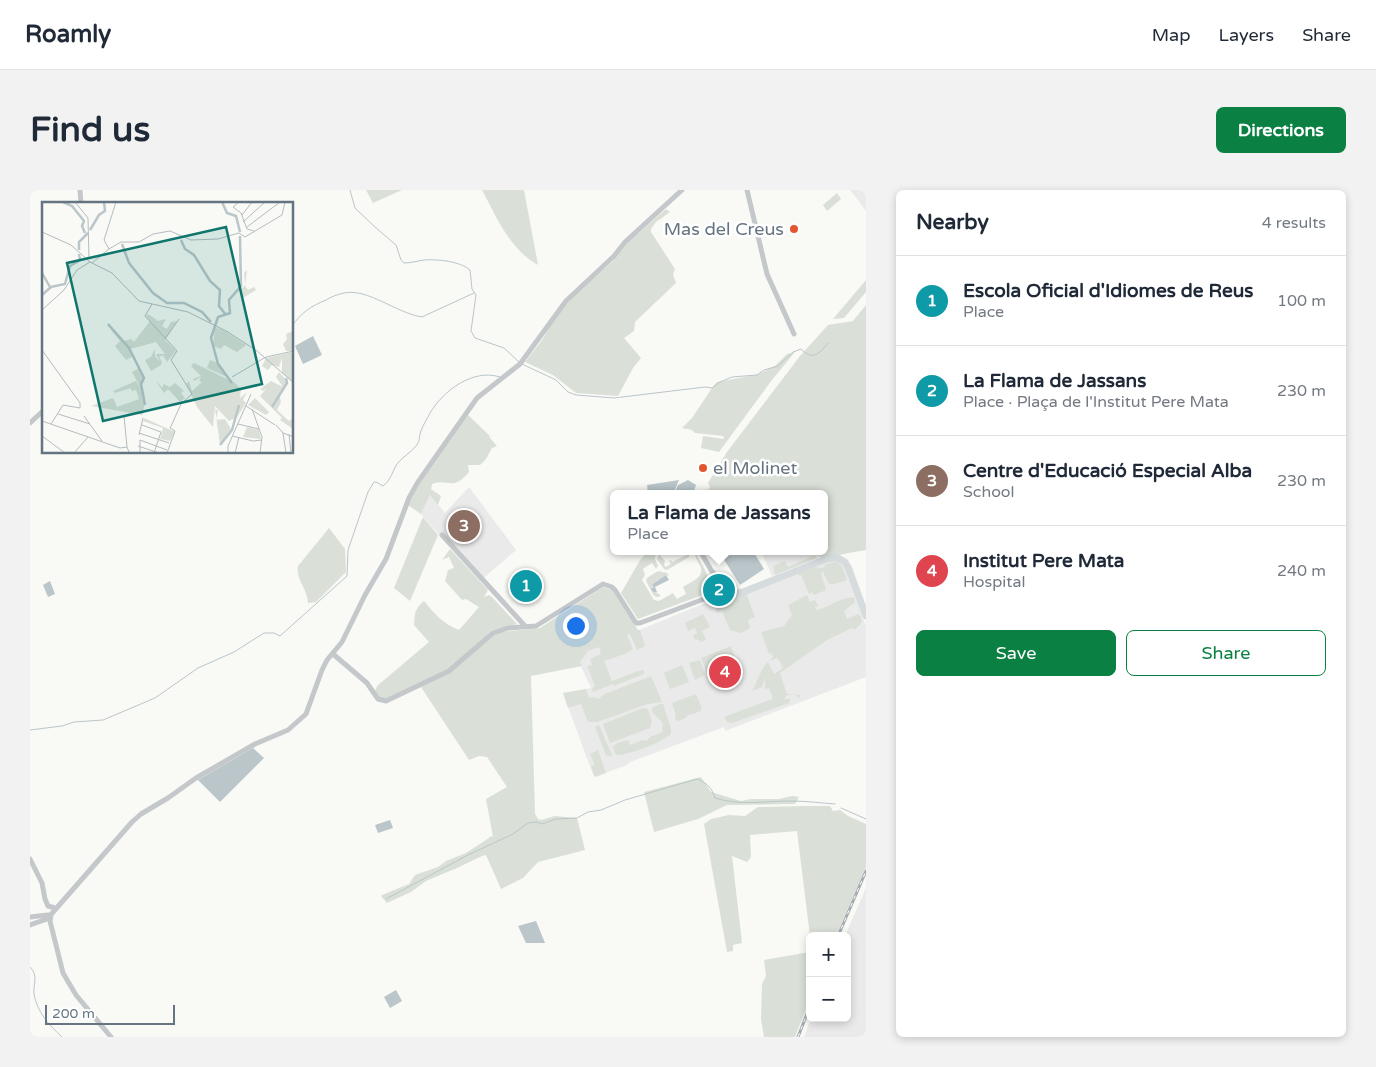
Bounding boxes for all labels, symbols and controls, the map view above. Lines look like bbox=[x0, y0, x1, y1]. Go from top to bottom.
text: Roamly bbox=[25, 20, 111, 49]
text: Map bbox=[1152, 24, 1191, 46]
text: Layers bbox=[1219, 24, 1274, 46]
text: Share bbox=[1302, 24, 1351, 46]
button: Directions bbox=[1216, 107, 1346, 153]
text: Find us bbox=[30, 109, 150, 151]
inset map bbox=[42, 202, 294, 454]
text: Nearby bbox=[916, 210, 989, 235]
text: 4 results bbox=[1262, 213, 1326, 233]
place label: Mas del Creus bbox=[664, 218, 784, 240]
marker: Mas del Creus bbox=[788, 223, 800, 235]
text: Escola Oficial d'Idiomes de Reus bbox=[963, 280, 1253, 302]
text: 1 bbox=[927, 291, 937, 311]
text: 100 m bbox=[1277, 291, 1326, 311]
text: Place bbox=[963, 302, 1004, 322]
text: La Flama de Jassans bbox=[963, 370, 1146, 392]
text: 2 bbox=[927, 381, 937, 401]
text: 230 m bbox=[1277, 381, 1326, 401]
text: Place · Plaça de l'Institut Pere Mata bbox=[963, 392, 1229, 412]
place label: el Molinet bbox=[713, 457, 798, 479]
text: Centre d'Educació Especial Alba bbox=[963, 460, 1252, 482]
marker: el Molinet bbox=[697, 462, 709, 474]
text: 3 bbox=[927, 471, 937, 491]
text: 230 m bbox=[1277, 471, 1326, 491]
text: School bbox=[963, 482, 1015, 502]
popup bbox=[610, 490, 828, 555]
text: La Flama de Jassans bbox=[627, 502, 811, 524]
pin: 3 bbox=[448, 507, 480, 545]
text: Place bbox=[627, 524, 669, 544]
text: Institut Pere Mata bbox=[963, 550, 1125, 572]
text: 4 bbox=[927, 561, 937, 581]
text: 240 m bbox=[1277, 561, 1326, 581]
pin: 1 bbox=[510, 567, 542, 605]
pin: 2 bbox=[703, 571, 735, 609]
text: Hospital bbox=[963, 572, 1025, 592]
your location bbox=[563, 613, 589, 639]
button: Save bbox=[916, 630, 1116, 676]
button: Share bbox=[1126, 630, 1326, 676]
pin: 4 bbox=[709, 653, 741, 691]
map controls bbox=[806, 932, 851, 1022]
button: + bbox=[806, 932, 851, 977]
button: − bbox=[806, 977, 851, 1022]
scale bar bbox=[45, 1002, 175, 1025]
text: 200 m bbox=[52, 1005, 95, 1022]

